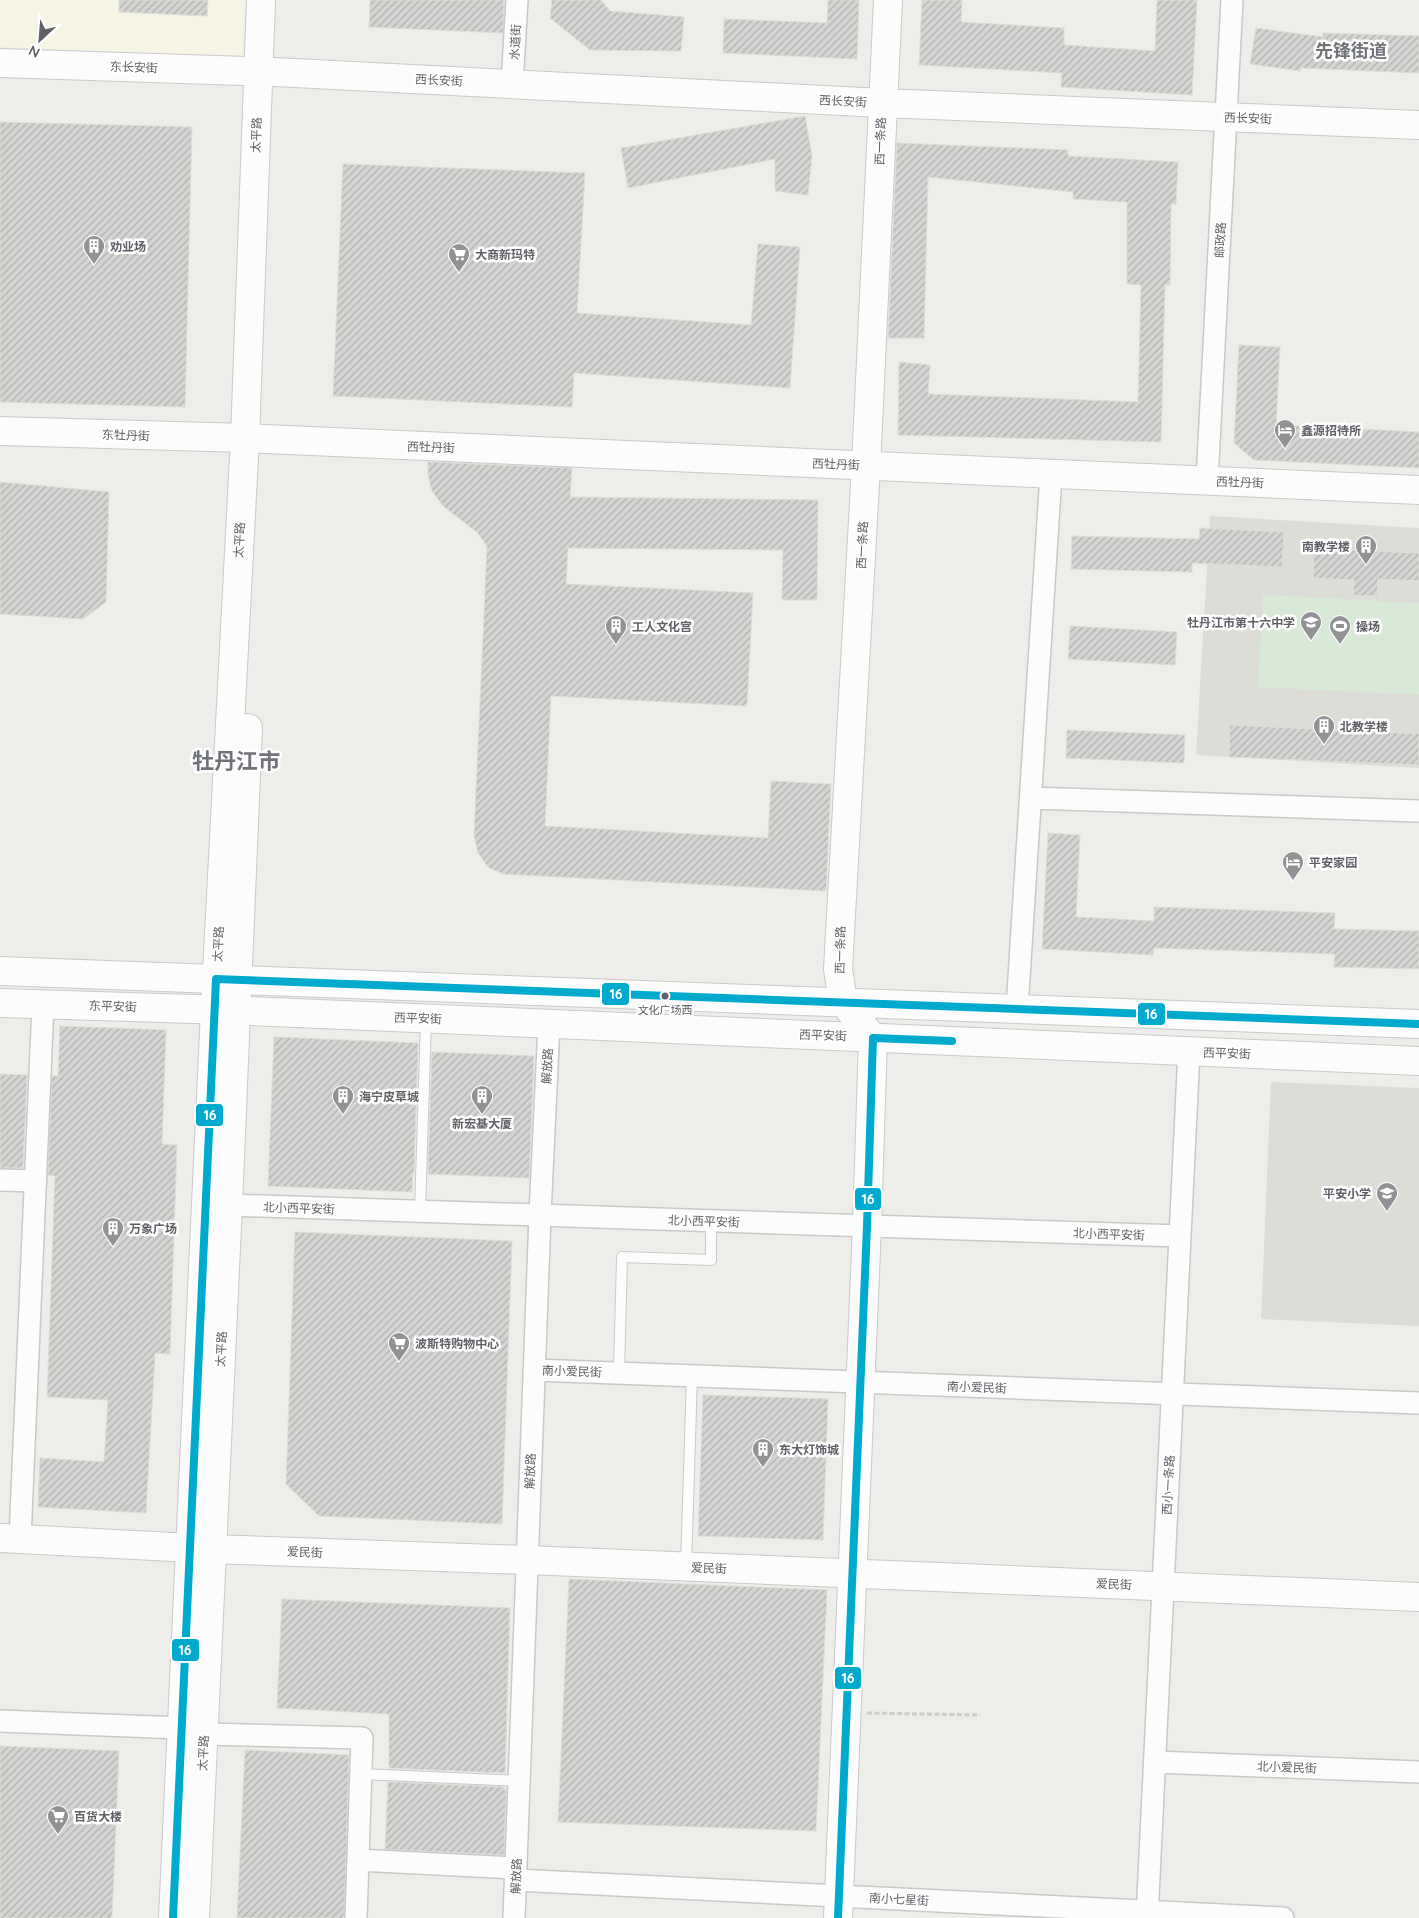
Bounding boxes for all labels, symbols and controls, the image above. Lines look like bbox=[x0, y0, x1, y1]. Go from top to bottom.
north arrow bbox=[15, 15, 65, 65]
street label: 水道街 bbox=[507, 24, 523, 60]
district label: 先锋街道 bbox=[1315, 39, 1387, 62]
text: N bbox=[26, 41, 43, 62]
street label: 东长安街 bbox=[110, 59, 158, 75]
street label: 西长安街 bbox=[415, 71, 463, 89]
street label: 西长安街 bbox=[819, 92, 867, 110]
street label: 西长安街 bbox=[1224, 110, 1272, 126]
street label: 太平路 bbox=[248, 117, 264, 153]
street label: 西一条路 bbox=[872, 117, 888, 165]
street label: 邮政路 bbox=[1212, 222, 1228, 258]
building icon: 劝业场 bbox=[82, 234, 106, 265]
place label: 劝业场 bbox=[110, 239, 146, 254]
supermarket icon: 大商新玛特 bbox=[447, 242, 471, 273]
place label: 大商新玛特 bbox=[475, 247, 535, 262]
hotel icon: 鑫源招待所 bbox=[1273, 418, 1297, 449]
place label: 鑫源招待所 bbox=[1301, 423, 1361, 438]
street label: 东牡丹街 bbox=[102, 427, 150, 443]
street label: 西牡丹街 bbox=[407, 439, 455, 455]
street label: 西牡丹街 bbox=[812, 456, 860, 472]
street label: 西牡丹街 bbox=[1216, 474, 1264, 490]
street label: 西一条路 bbox=[853, 521, 871, 569]
street label: 太平路 bbox=[231, 522, 247, 558]
building icon: 南教学楼 bbox=[1354, 534, 1378, 565]
place label: 南教学楼 bbox=[1302, 539, 1350, 554]
school or university icon: 牡丹江市第十六中学 bbox=[1299, 610, 1323, 641]
building icon: 工人文化宫 bbox=[604, 614, 628, 645]
sports icon: 操场 bbox=[1328, 614, 1352, 645]
place label: 牡丹江市第十六中学 bbox=[1187, 615, 1295, 630]
place label: 工人文化宫 bbox=[632, 619, 692, 634]
place label: 操场 bbox=[1356, 619, 1380, 634]
building icon: 北教学楼 bbox=[1312, 714, 1336, 745]
place label: 北教学楼 bbox=[1340, 719, 1388, 734]
district label: 牡丹江市 bbox=[192, 747, 280, 775]
hotel icon: 平安家园 bbox=[1281, 850, 1305, 881]
place label: 平安家园 bbox=[1309, 855, 1357, 870]
street label: 太平路 bbox=[210, 926, 226, 962]
street label: 西一条路 bbox=[832, 926, 848, 974]
line badge: 16 bbox=[601, 982, 630, 1006]
text: 16 bbox=[609, 985, 623, 1003]
marker: 文化广场西 bbox=[660, 991, 670, 1001]
street label: 东平安街 bbox=[89, 998, 137, 1014]
line badge: 16 bbox=[1137, 1002, 1166, 1026]
place label: 文化广场西 bbox=[638, 1003, 693, 1017]
text: 16 bbox=[1144, 1005, 1158, 1023]
street label: 西平安街 bbox=[394, 1010, 442, 1026]
street label: 西平安街 bbox=[799, 1027, 847, 1043]
street label: 西平安街 bbox=[1203, 1045, 1251, 1061]
street label: 解放路 bbox=[539, 1048, 555, 1084]
building icon: 海宁皮草城 bbox=[331, 1084, 355, 1115]
building icon: 新宏基大厦 bbox=[470, 1084, 494, 1115]
place label: 海宁皮草城 bbox=[359, 1089, 419, 1104]
line badge: 16 bbox=[195, 1103, 224, 1127]
text: 16 bbox=[203, 1106, 217, 1124]
place label: 新宏基大厦 bbox=[452, 1116, 512, 1131]
school or university icon: 平安小学 bbox=[1375, 1181, 1399, 1212]
place label: 平安小学 bbox=[1323, 1186, 1371, 1201]
line badge: 16 bbox=[854, 1187, 882, 1211]
text: 16 bbox=[861, 1190, 875, 1208]
street label: 北小西平安街 bbox=[263, 1199, 335, 1217]
street label: 北小西平安街 bbox=[668, 1212, 740, 1230]
building icon: 万象广场 bbox=[101, 1216, 125, 1247]
place label: 万象广场 bbox=[129, 1221, 177, 1236]
street label: 北小西平安街 bbox=[1073, 1225, 1145, 1243]
street label: 太平路 bbox=[213, 1331, 229, 1367]
supermarket icon: 波斯特购物中心 bbox=[387, 1331, 411, 1362]
place label: 波斯特购物中心 bbox=[415, 1336, 499, 1351]
street label: 南小爱民街 bbox=[542, 1362, 602, 1380]
street label: 南小爱民街 bbox=[947, 1378, 1007, 1396]
building icon: 东大灯饰城 bbox=[751, 1437, 775, 1468]
place label: 东大灯饰城 bbox=[779, 1442, 839, 1457]
street label: 解放路 bbox=[522, 1453, 538, 1489]
street label: 西小一条路 bbox=[1159, 1455, 1177, 1515]
street label: 爱民街 bbox=[287, 1544, 323, 1560]
street label: 爱民街 bbox=[691, 1560, 727, 1576]
street label: 爱民街 bbox=[1096, 1576, 1132, 1592]
line badge: 16 bbox=[171, 1638, 200, 1662]
text: 16 bbox=[178, 1641, 192, 1659]
line badge: 16 bbox=[834, 1666, 862, 1690]
text: 16 bbox=[841, 1669, 855, 1687]
street label: 太平路 bbox=[195, 1735, 211, 1771]
street label: 北小爱民街 bbox=[1257, 1758, 1317, 1776]
supermarket icon: 百货大楼 bbox=[46, 1804, 70, 1835]
place label: 百货大楼 bbox=[74, 1809, 122, 1824]
street label: 解放路 bbox=[508, 1858, 524, 1894]
street label: 南小七星街 bbox=[869, 1890, 929, 1908]

